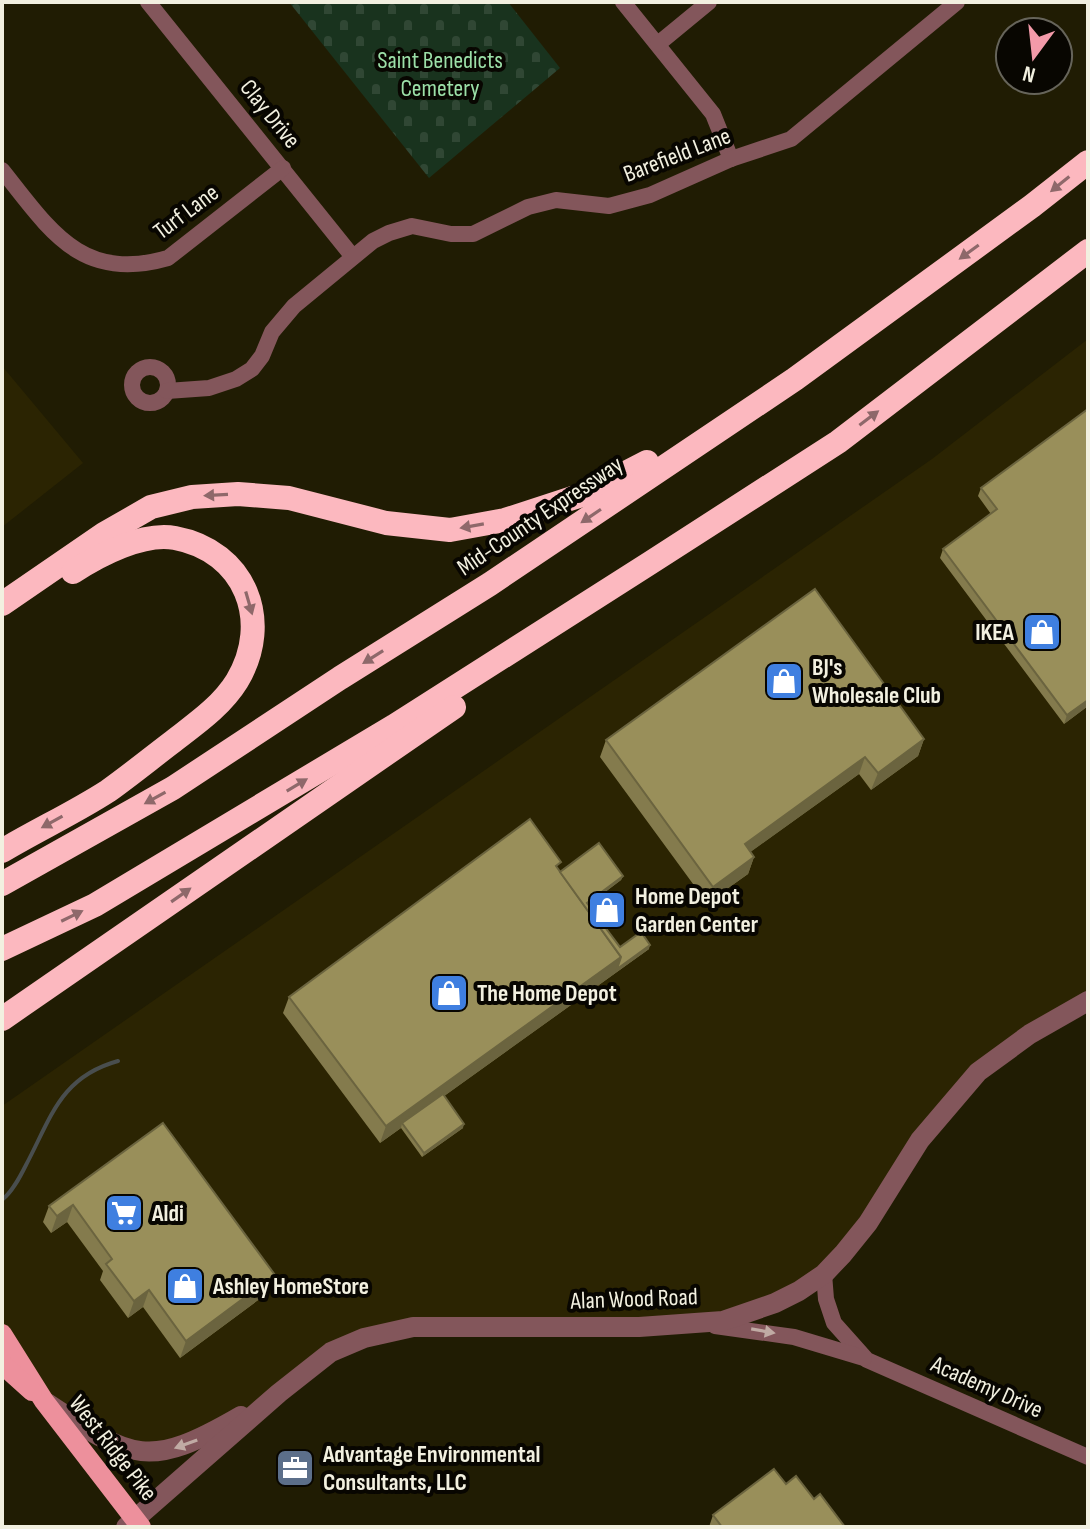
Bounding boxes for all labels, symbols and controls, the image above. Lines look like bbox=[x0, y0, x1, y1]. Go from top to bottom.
north arrow bbox=[994, 16, 1074, 96]
park label: Saint Benedicts Cemetery bbox=[377, 46, 503, 103]
text: N bbox=[1020, 59, 1038, 88]
street label: Clay Drive bbox=[234, 74, 306, 154]
street label: Barefield Lane bbox=[619, 121, 735, 189]
one-way arrow bbox=[1050, 175, 1070, 192]
street label: Turf Lane bbox=[148, 178, 224, 246]
one-way arrow bbox=[959, 244, 980, 259]
one-way arrow bbox=[859, 411, 880, 427]
street label: Mid-County Expressway bbox=[452, 450, 628, 582]
one-way arrow bbox=[203, 489, 228, 502]
one-way arrow bbox=[581, 508, 602, 523]
one-way arrow bbox=[459, 520, 484, 532]
one-way arrow bbox=[244, 591, 256, 616]
shop icon: IKEA bbox=[1021, 611, 1063, 653]
place label: IKEA bbox=[975, 618, 1015, 647]
one-way arrow bbox=[362, 650, 384, 664]
place label: BJ's Wholesale Club bbox=[812, 653, 941, 710]
shop icon: BJ's Wholesale Club bbox=[763, 660, 805, 702]
one-way arrow bbox=[286, 778, 308, 792]
one-way arrow bbox=[143, 791, 166, 805]
one-way arrow bbox=[41, 815, 63, 829]
place label: Home Depot Garden Center bbox=[635, 882, 759, 939]
one-way arrow bbox=[171, 888, 192, 903]
shop icon: Home Depot Garden Center bbox=[586, 889, 628, 931]
one-way arrow bbox=[61, 909, 84, 922]
shop icon: The Home Depot bbox=[428, 972, 470, 1014]
place label: The Home Depot bbox=[477, 979, 617, 1008]
supermarket icon: Aldi bbox=[103, 1192, 145, 1234]
place label: Aldi bbox=[151, 1199, 184, 1228]
shop icon: Ashley HomeStore bbox=[164, 1265, 206, 1307]
place label: Ashley HomeStore bbox=[212, 1272, 369, 1301]
street label: Alan Wood Road bbox=[569, 1282, 698, 1316]
one-way arrow bbox=[751, 1326, 776, 1338]
street label: Academy Drive bbox=[926, 1349, 1047, 1424]
street label: West Ridge Pike bbox=[63, 1389, 163, 1507]
one-way arrow bbox=[174, 1439, 198, 1451]
place label: Advantage Environmental Consultants, LLC bbox=[322, 1440, 540, 1497]
office icon: Advantage Environmental Consultants, LLC bbox=[274, 1447, 316, 1489]

